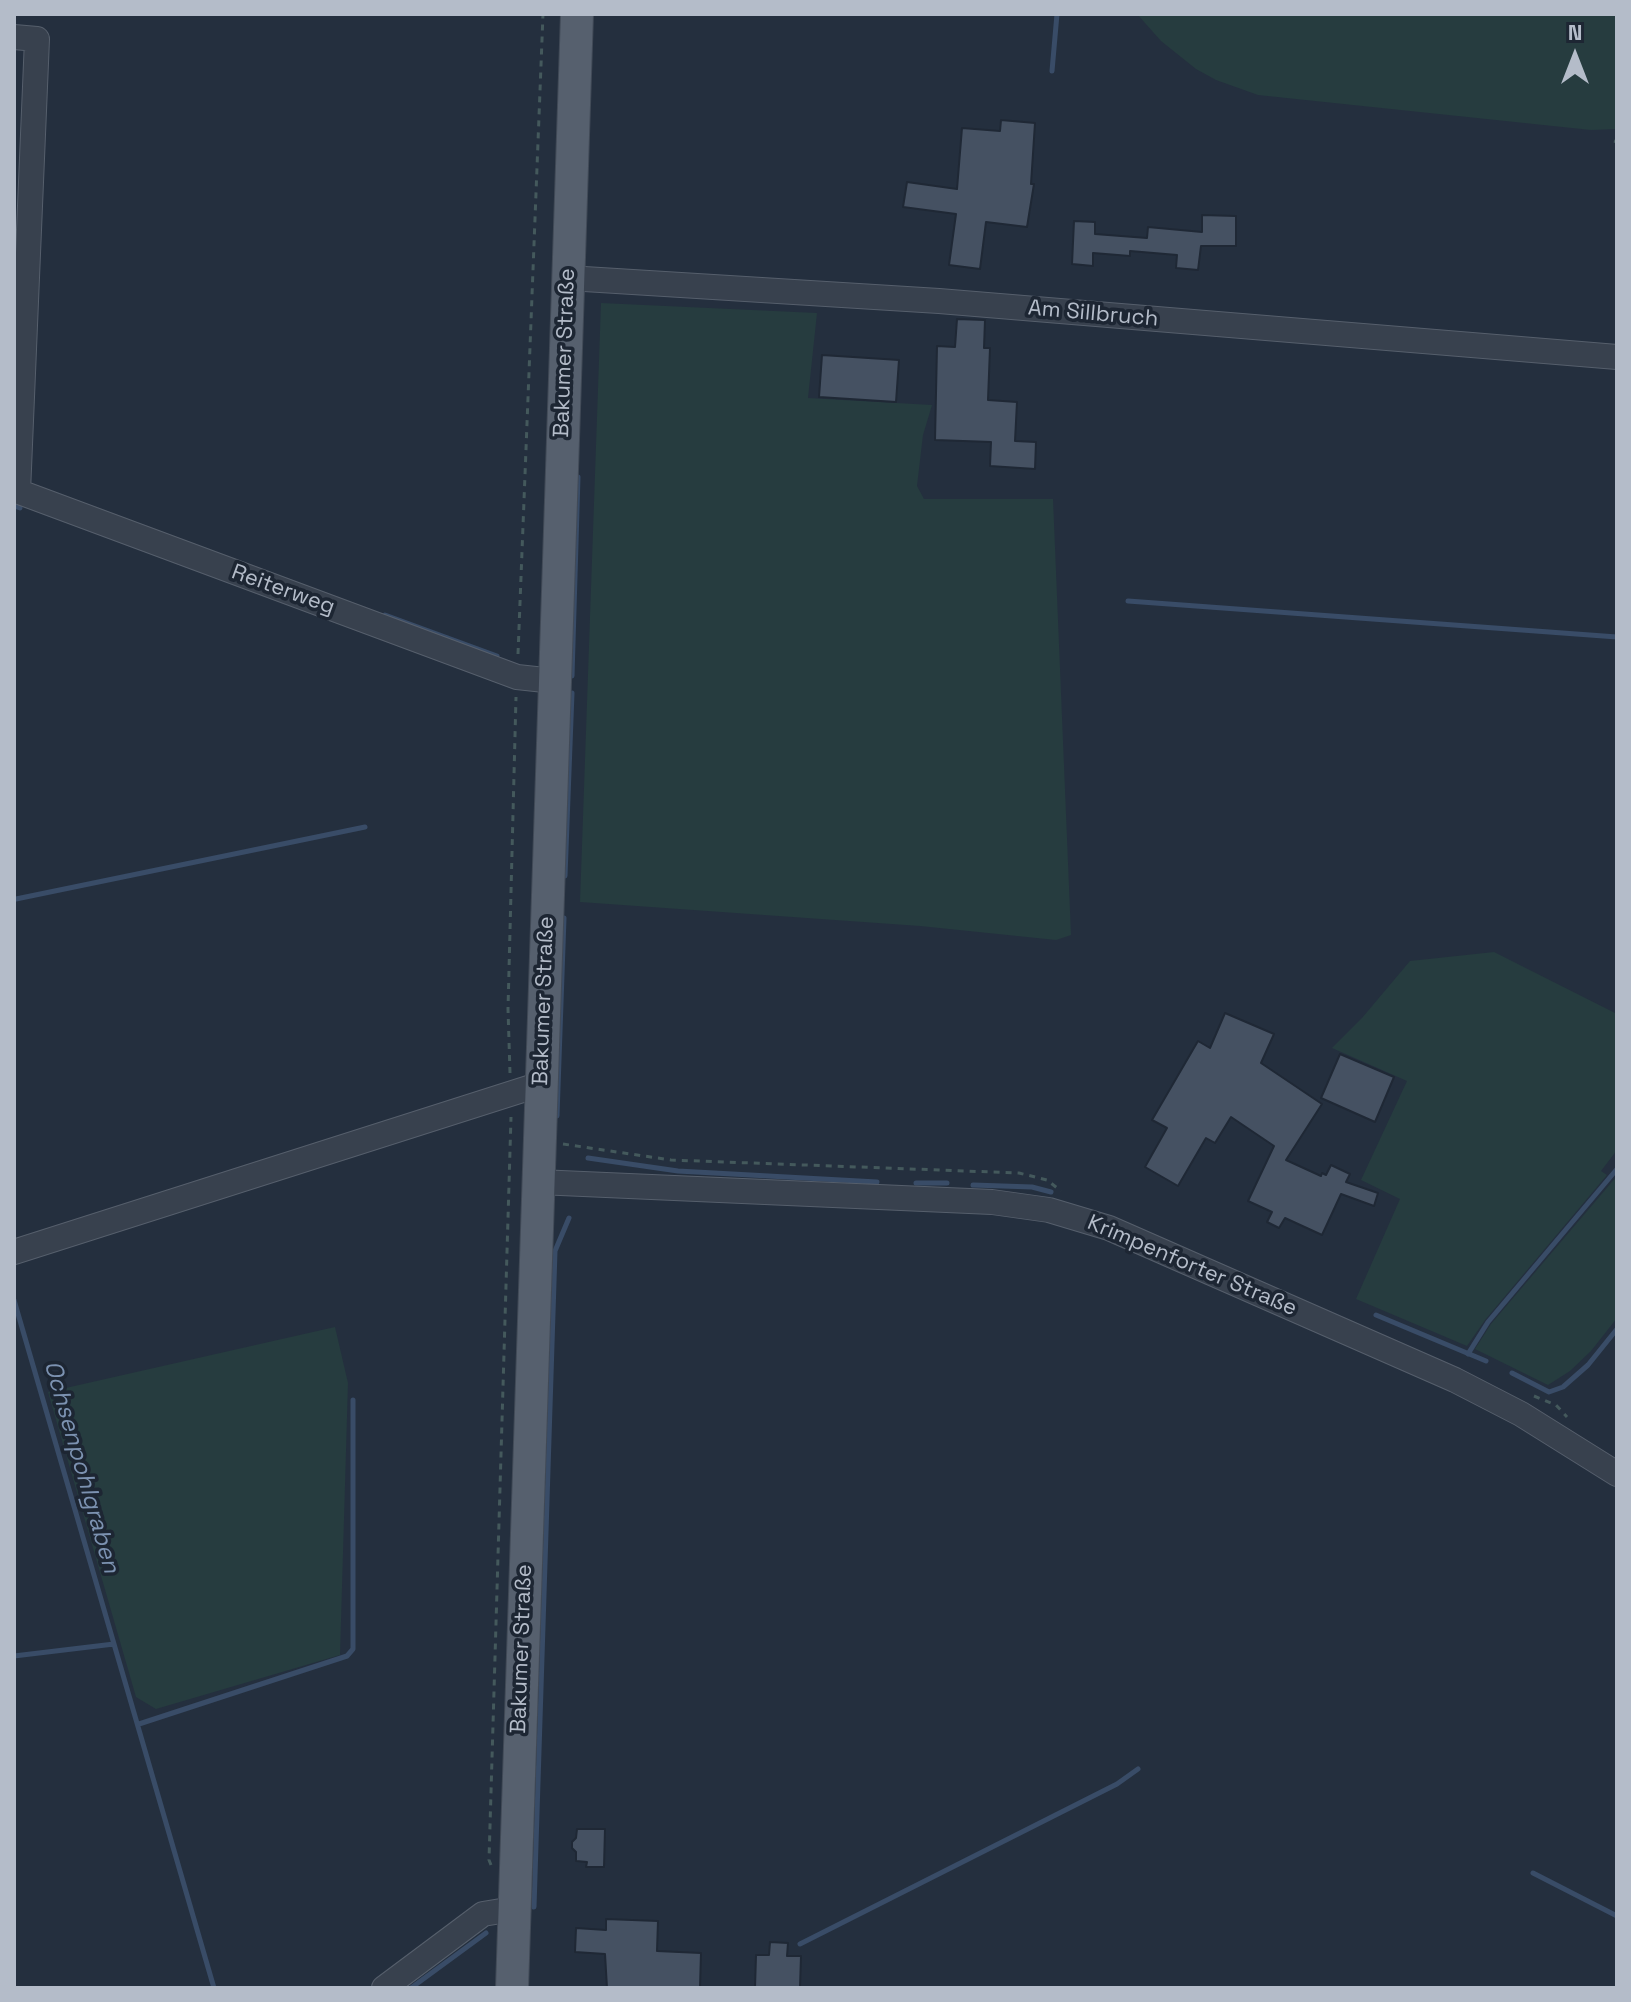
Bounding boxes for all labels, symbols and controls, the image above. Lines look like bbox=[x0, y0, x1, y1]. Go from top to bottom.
north arrow bbox=[1535, 16, 1615, 96]
text: N bbox=[1568, 18, 1582, 46]
street label: Bakumer Straße bbox=[549, 268, 581, 438]
street label: Am Sillbruch bbox=[1027, 295, 1159, 333]
street label: Reiterweg bbox=[228, 559, 338, 621]
street label: Bakumer Straße bbox=[528, 916, 560, 1086]
street label: Krimpenforter Straße bbox=[1083, 1210, 1301, 1322]
water label: Ochsenpohlgraben bbox=[37, 1357, 125, 1577]
street label: Bakumer Straße bbox=[506, 1564, 538, 1734]

